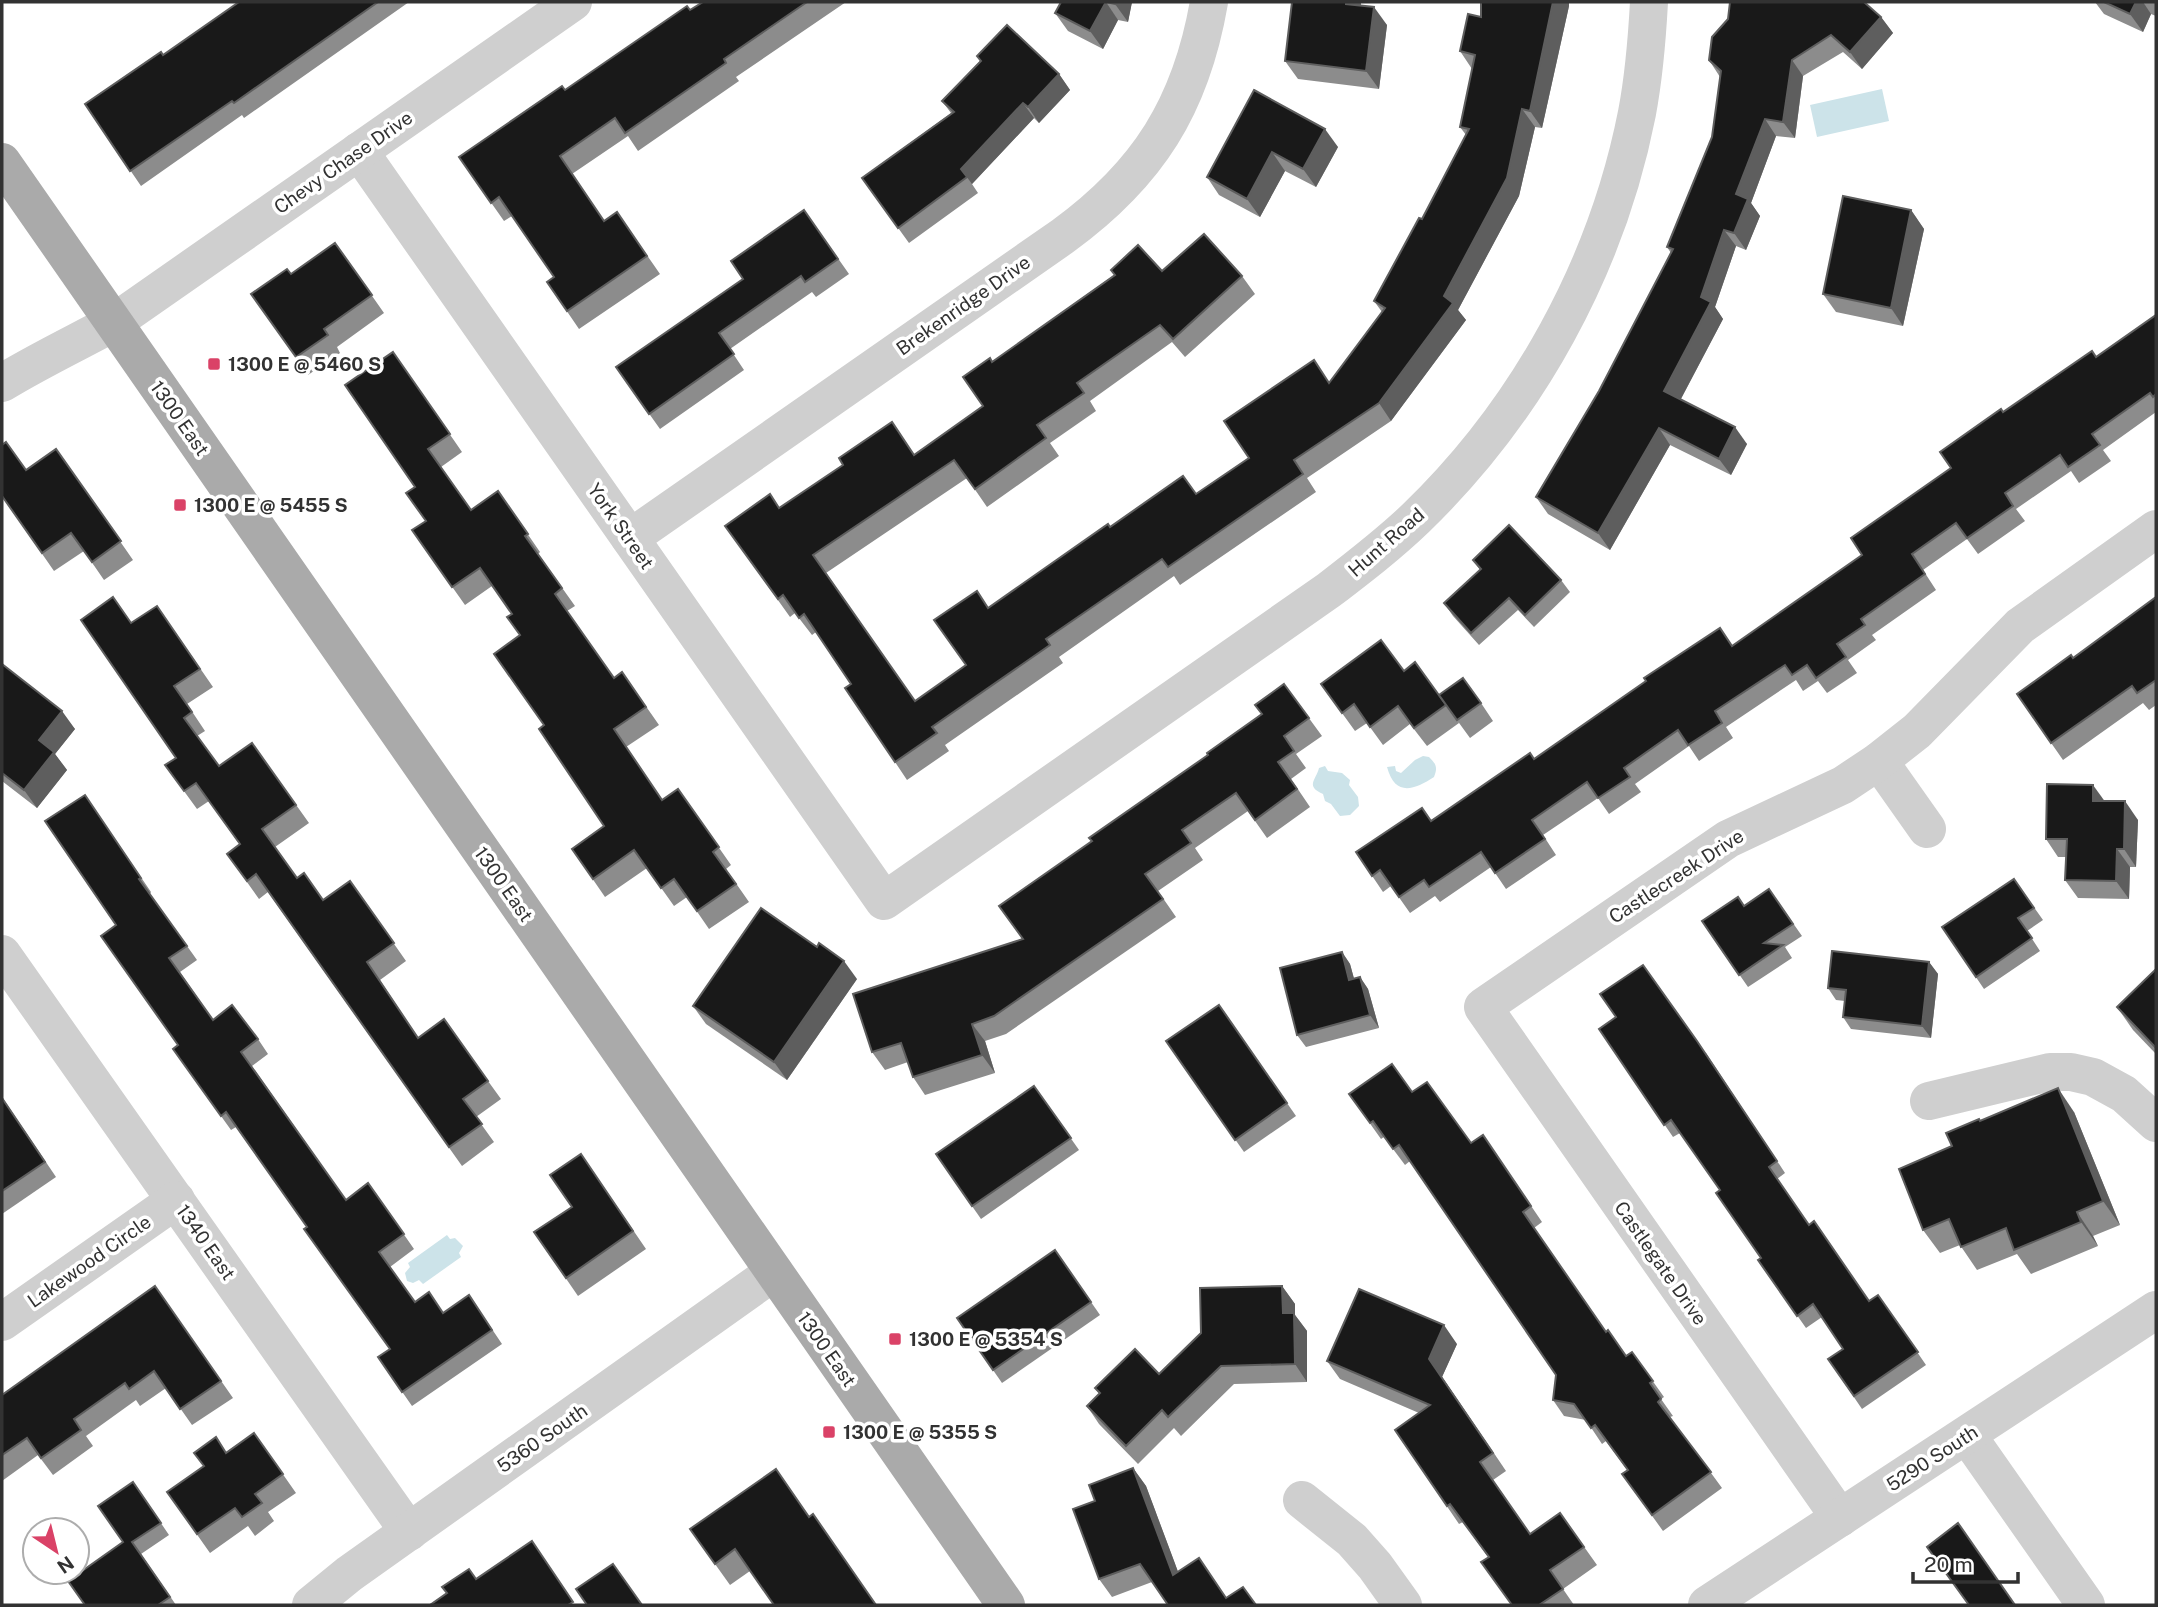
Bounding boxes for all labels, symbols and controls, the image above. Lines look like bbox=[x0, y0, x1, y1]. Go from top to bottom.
street label: Chevy Chase Drive bbox=[270, 106, 416, 218]
street label: Brekenridge Drive bbox=[892, 251, 1034, 359]
place label: 1300 E @ 5460 S bbox=[228, 353, 381, 375]
marker: 1300 E @ 5460 S bbox=[206, 356, 222, 372]
street label: 1300 East bbox=[146, 376, 214, 460]
street label: York Street bbox=[584, 479, 658, 573]
place label: 1300 E @ 5455 S bbox=[194, 494, 348, 516]
marker: 1300 E @ 5455 S bbox=[172, 497, 188, 513]
street label: Hunt Road bbox=[1344, 503, 1428, 581]
street label: Castlecreek Drive bbox=[1605, 824, 1747, 928]
street label: 1300 East bbox=[470, 842, 538, 926]
street label: Castlegate Drive bbox=[1610, 1197, 1712, 1329]
street label: 1340 East bbox=[172, 1200, 240, 1284]
street label: Lakewood Circle bbox=[23, 1210, 155, 1312]
street label: 1300 East bbox=[793, 1307, 861, 1391]
place label: 1300 E @ 5354 S bbox=[909, 1328, 1063, 1350]
marker: 1300 E @ 5354 S bbox=[887, 1331, 903, 1347]
street label: 5360 South bbox=[493, 1399, 591, 1477]
street label: 5290 South bbox=[1882, 1420, 1982, 1496]
place label: 1300 E @ 5355 S bbox=[843, 1421, 997, 1443]
marker: 1300 E @ 5355 S bbox=[821, 1424, 837, 1440]
north arrow bbox=[21, 1516, 91, 1586]
scale bar bbox=[1913, 1540, 2018, 1584]
text: N bbox=[53, 1552, 78, 1578]
text: 20 m bbox=[1924, 1552, 1973, 1577]

